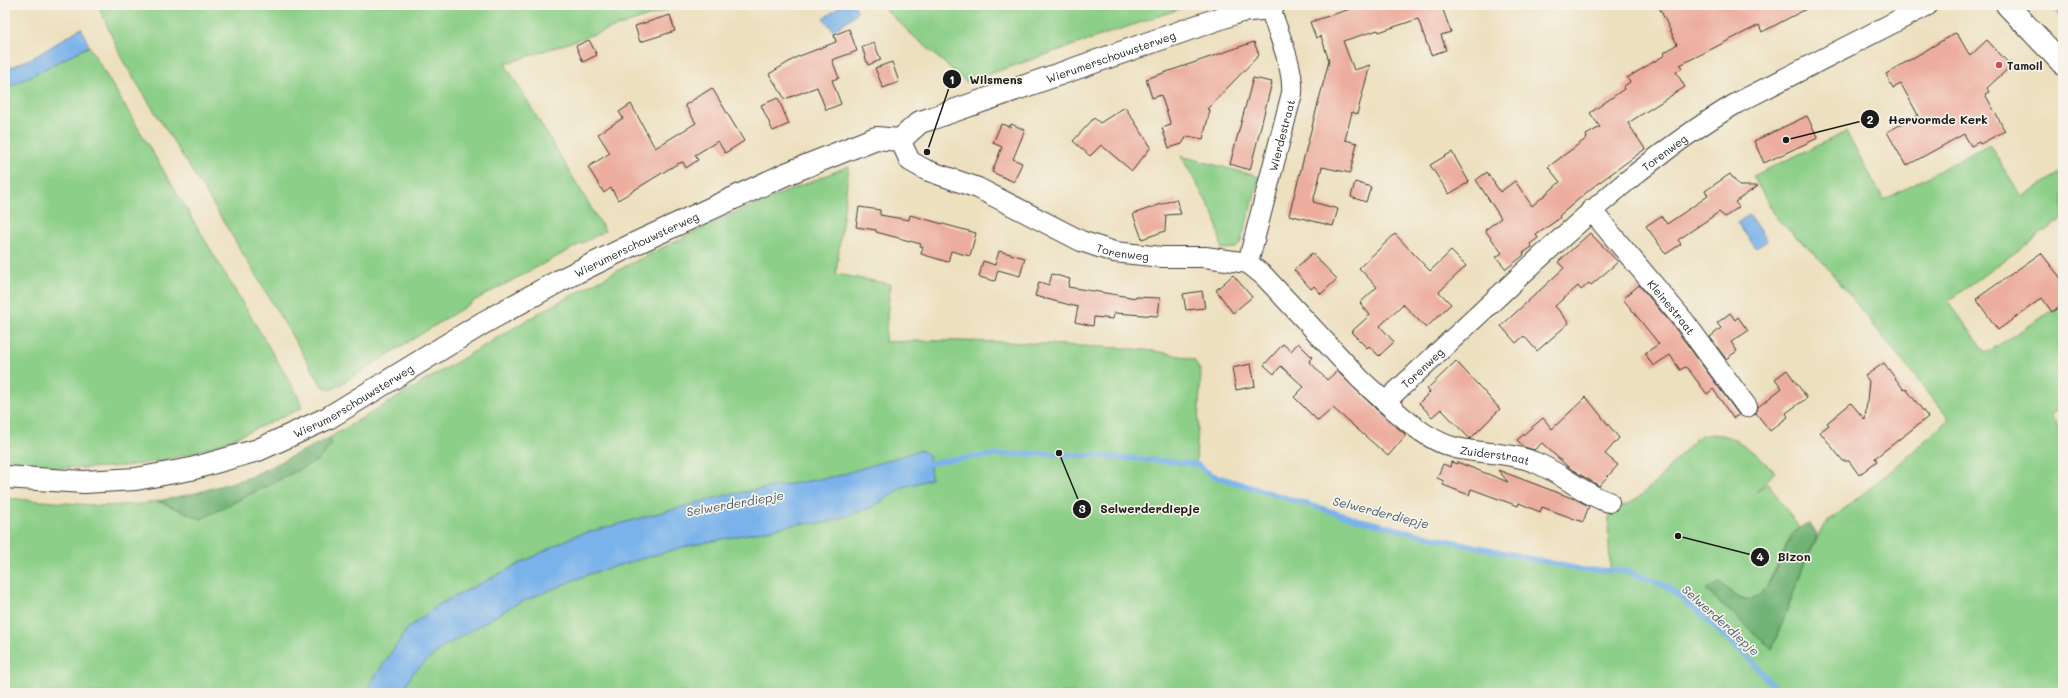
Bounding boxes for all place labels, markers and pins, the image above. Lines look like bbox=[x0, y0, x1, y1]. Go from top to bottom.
place label: Tamoil bbox=[2007, 58, 2042, 73]
marker: Tamoil bbox=[1994, 60, 2004, 70]
callout: Wilsmens bbox=[942, 67, 1031, 91]
callout: Hervormde Kerk bbox=[1860, 107, 1995, 131]
callout: Selwerderdiepje bbox=[1072, 497, 1208, 521]
callout: Bizon bbox=[1750, 545, 1819, 569]

